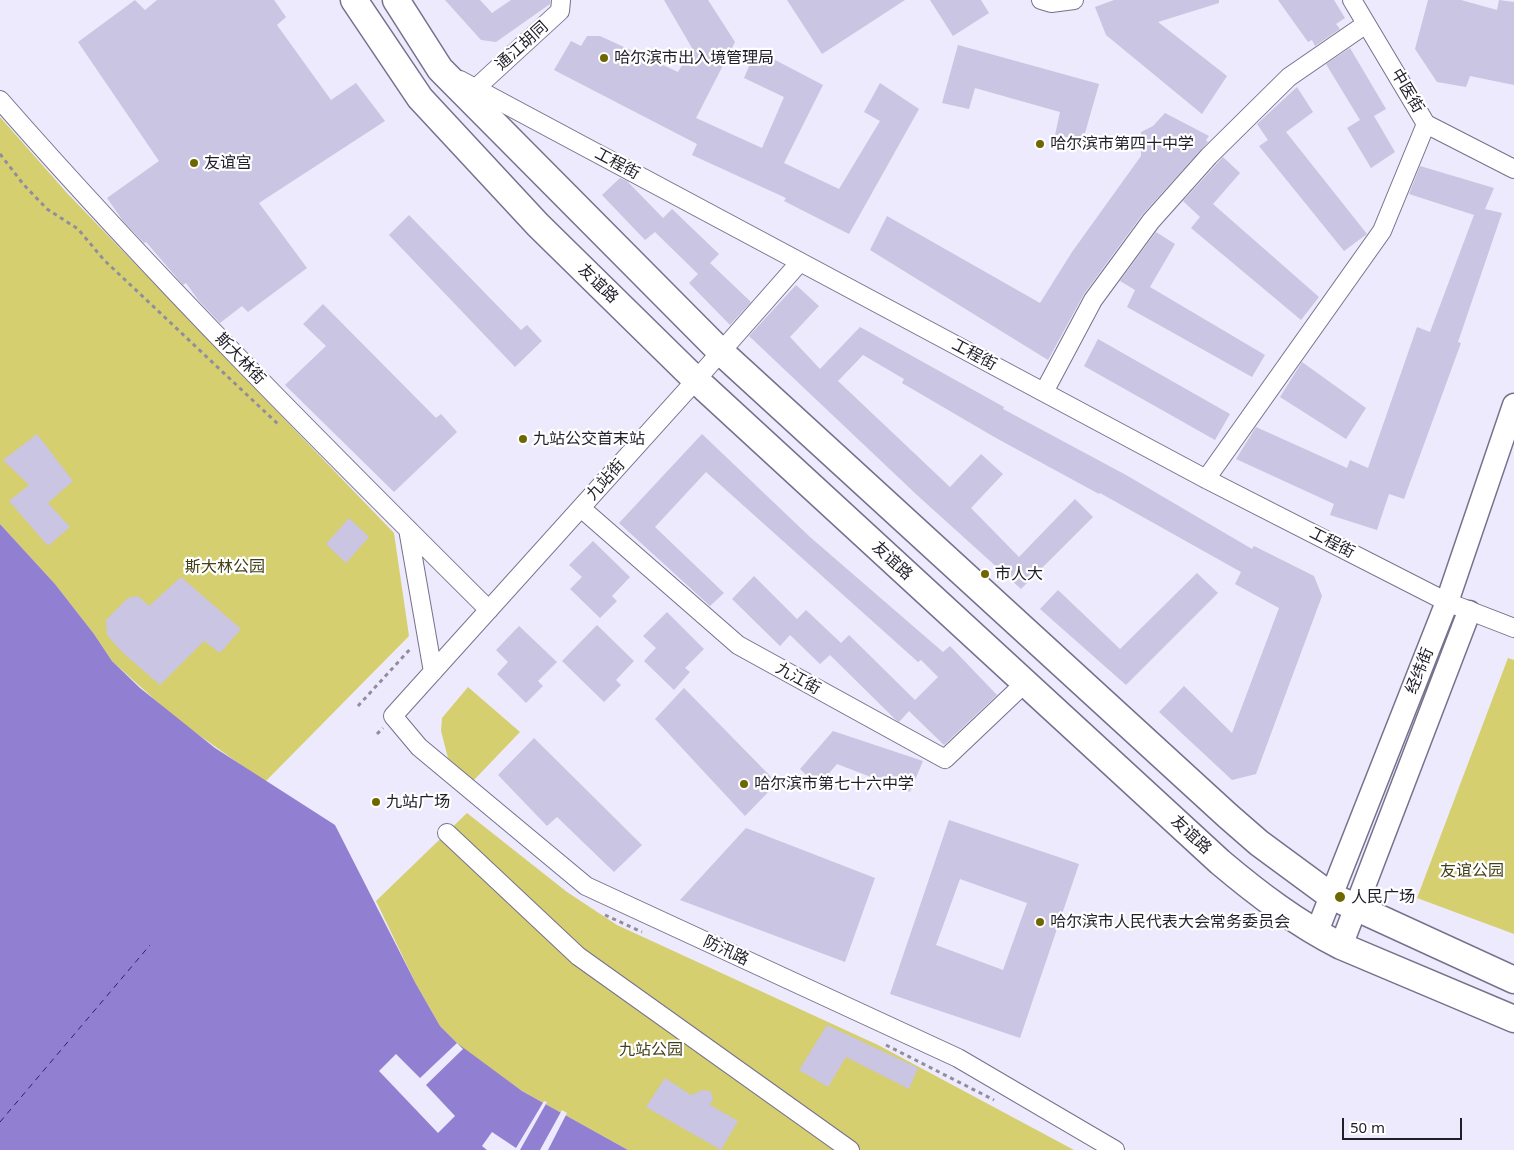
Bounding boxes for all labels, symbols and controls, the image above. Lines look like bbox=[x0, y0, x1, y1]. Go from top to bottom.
street label: 通江胡同 bbox=[492, 17, 552, 75]
place label: 哈尔滨市出入境管理局 bbox=[614, 48, 774, 68]
marker: 哈尔滨市出入境管理局 bbox=[598, 52, 610, 64]
street label: 中医街 bbox=[1386, 65, 1428, 117]
place label: 哈尔滨市第四十中学 bbox=[1050, 134, 1194, 154]
marker: 哈尔滨市第四十中学 bbox=[1034, 138, 1046, 150]
street label: 工程街 bbox=[591, 144, 643, 184]
place label: 友谊宫 bbox=[204, 153, 252, 173]
marker: 友谊宫 bbox=[188, 157, 200, 169]
street label: 友谊路 bbox=[574, 260, 622, 308]
street label: 斯大林街 bbox=[211, 329, 269, 389]
street label: 工程街 bbox=[948, 335, 1000, 375]
place label: 九站公交首末站 bbox=[533, 429, 645, 449]
marker: 九站公交首末站 bbox=[517, 433, 529, 445]
street label: 九站街 bbox=[583, 456, 629, 504]
street label: 工程街 bbox=[1306, 524, 1358, 562]
street label: 友谊路 bbox=[868, 538, 916, 584]
park label: 斯大林公园 bbox=[185, 557, 265, 577]
place label: 市人大 bbox=[995, 564, 1043, 584]
marker: 市人大 bbox=[979, 568, 991, 580]
street label: 经纬街 bbox=[1402, 645, 1438, 697]
street label: 九江街 bbox=[772, 659, 824, 699]
place label: 哈尔滨市第七十六中学 bbox=[754, 774, 914, 794]
marker: 哈尔滨市第七十六中学 bbox=[738, 778, 750, 790]
place label: 九站广场 bbox=[386, 792, 450, 812]
marker: 九站广场 bbox=[370, 796, 382, 808]
street label: 友谊路 bbox=[1167, 812, 1215, 858]
park label: 友谊公园 bbox=[1440, 861, 1504, 881]
place label: 人民广场 bbox=[1351, 887, 1415, 907]
marker: 人民广场 bbox=[1333, 890, 1347, 904]
place label: 哈尔滨市人民代表大会常务委员会 bbox=[1050, 912, 1290, 932]
marker: 哈尔滨市人民代表大会常务委员会 bbox=[1034, 916, 1046, 928]
street label: 防汛路 bbox=[700, 932, 752, 970]
park label: 九站公园 bbox=[619, 1040, 683, 1060]
scale bar bbox=[1344, 1108, 1464, 1140]
text: 50 m bbox=[1350, 1117, 1385, 1137]

